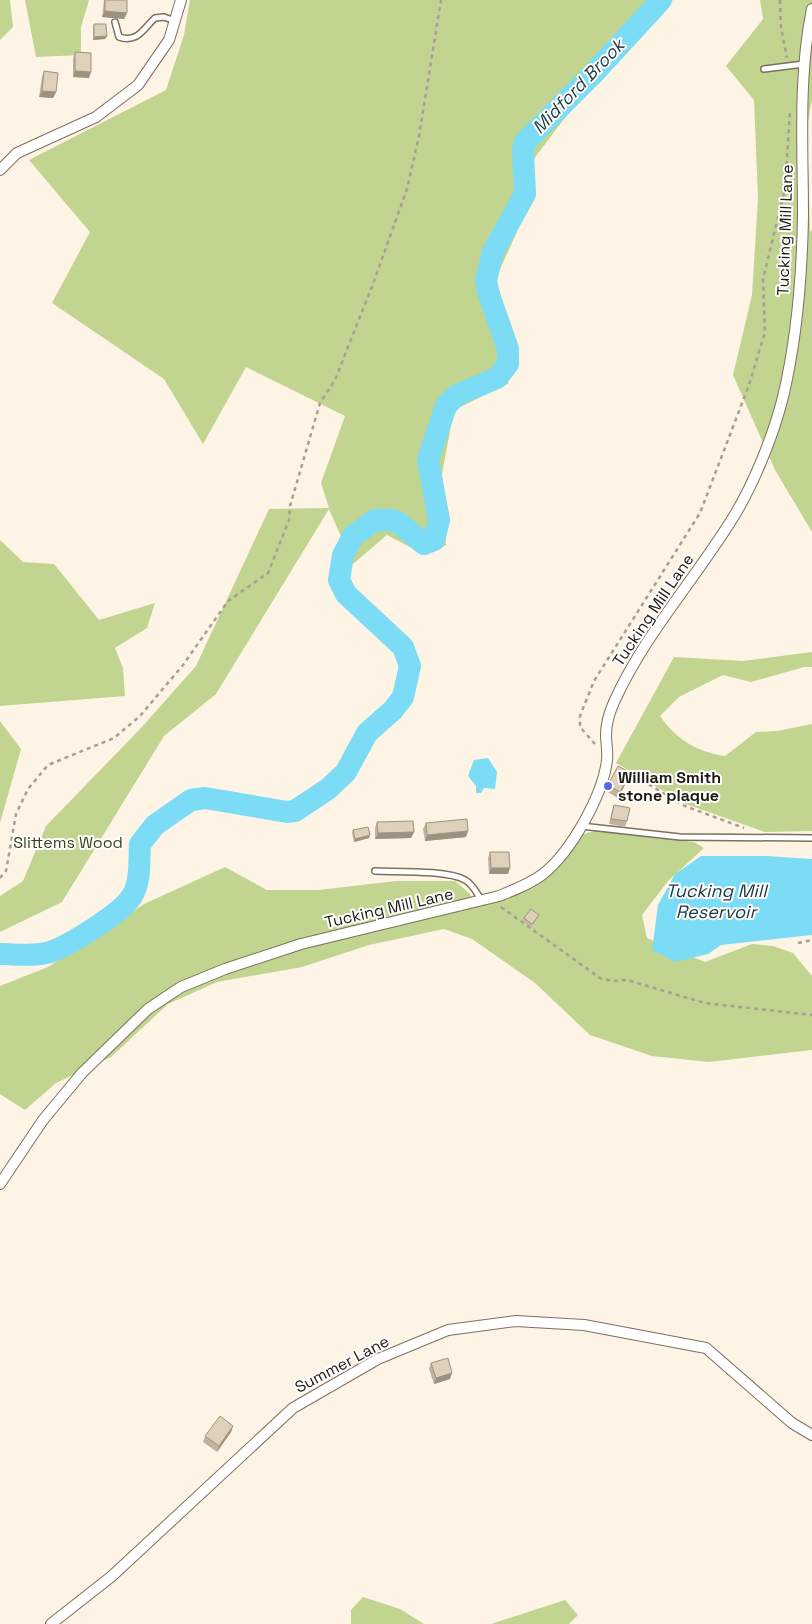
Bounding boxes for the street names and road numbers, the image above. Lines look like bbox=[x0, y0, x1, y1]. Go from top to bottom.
street label: Tucking Mill Lane bbox=[772, 164, 798, 296]
street label: Tucking Mill Lane bbox=[608, 550, 698, 670]
street label: Tucking Mill Lane bbox=[323, 883, 455, 933]
street label: Summer Lane bbox=[291, 1330, 393, 1398]

